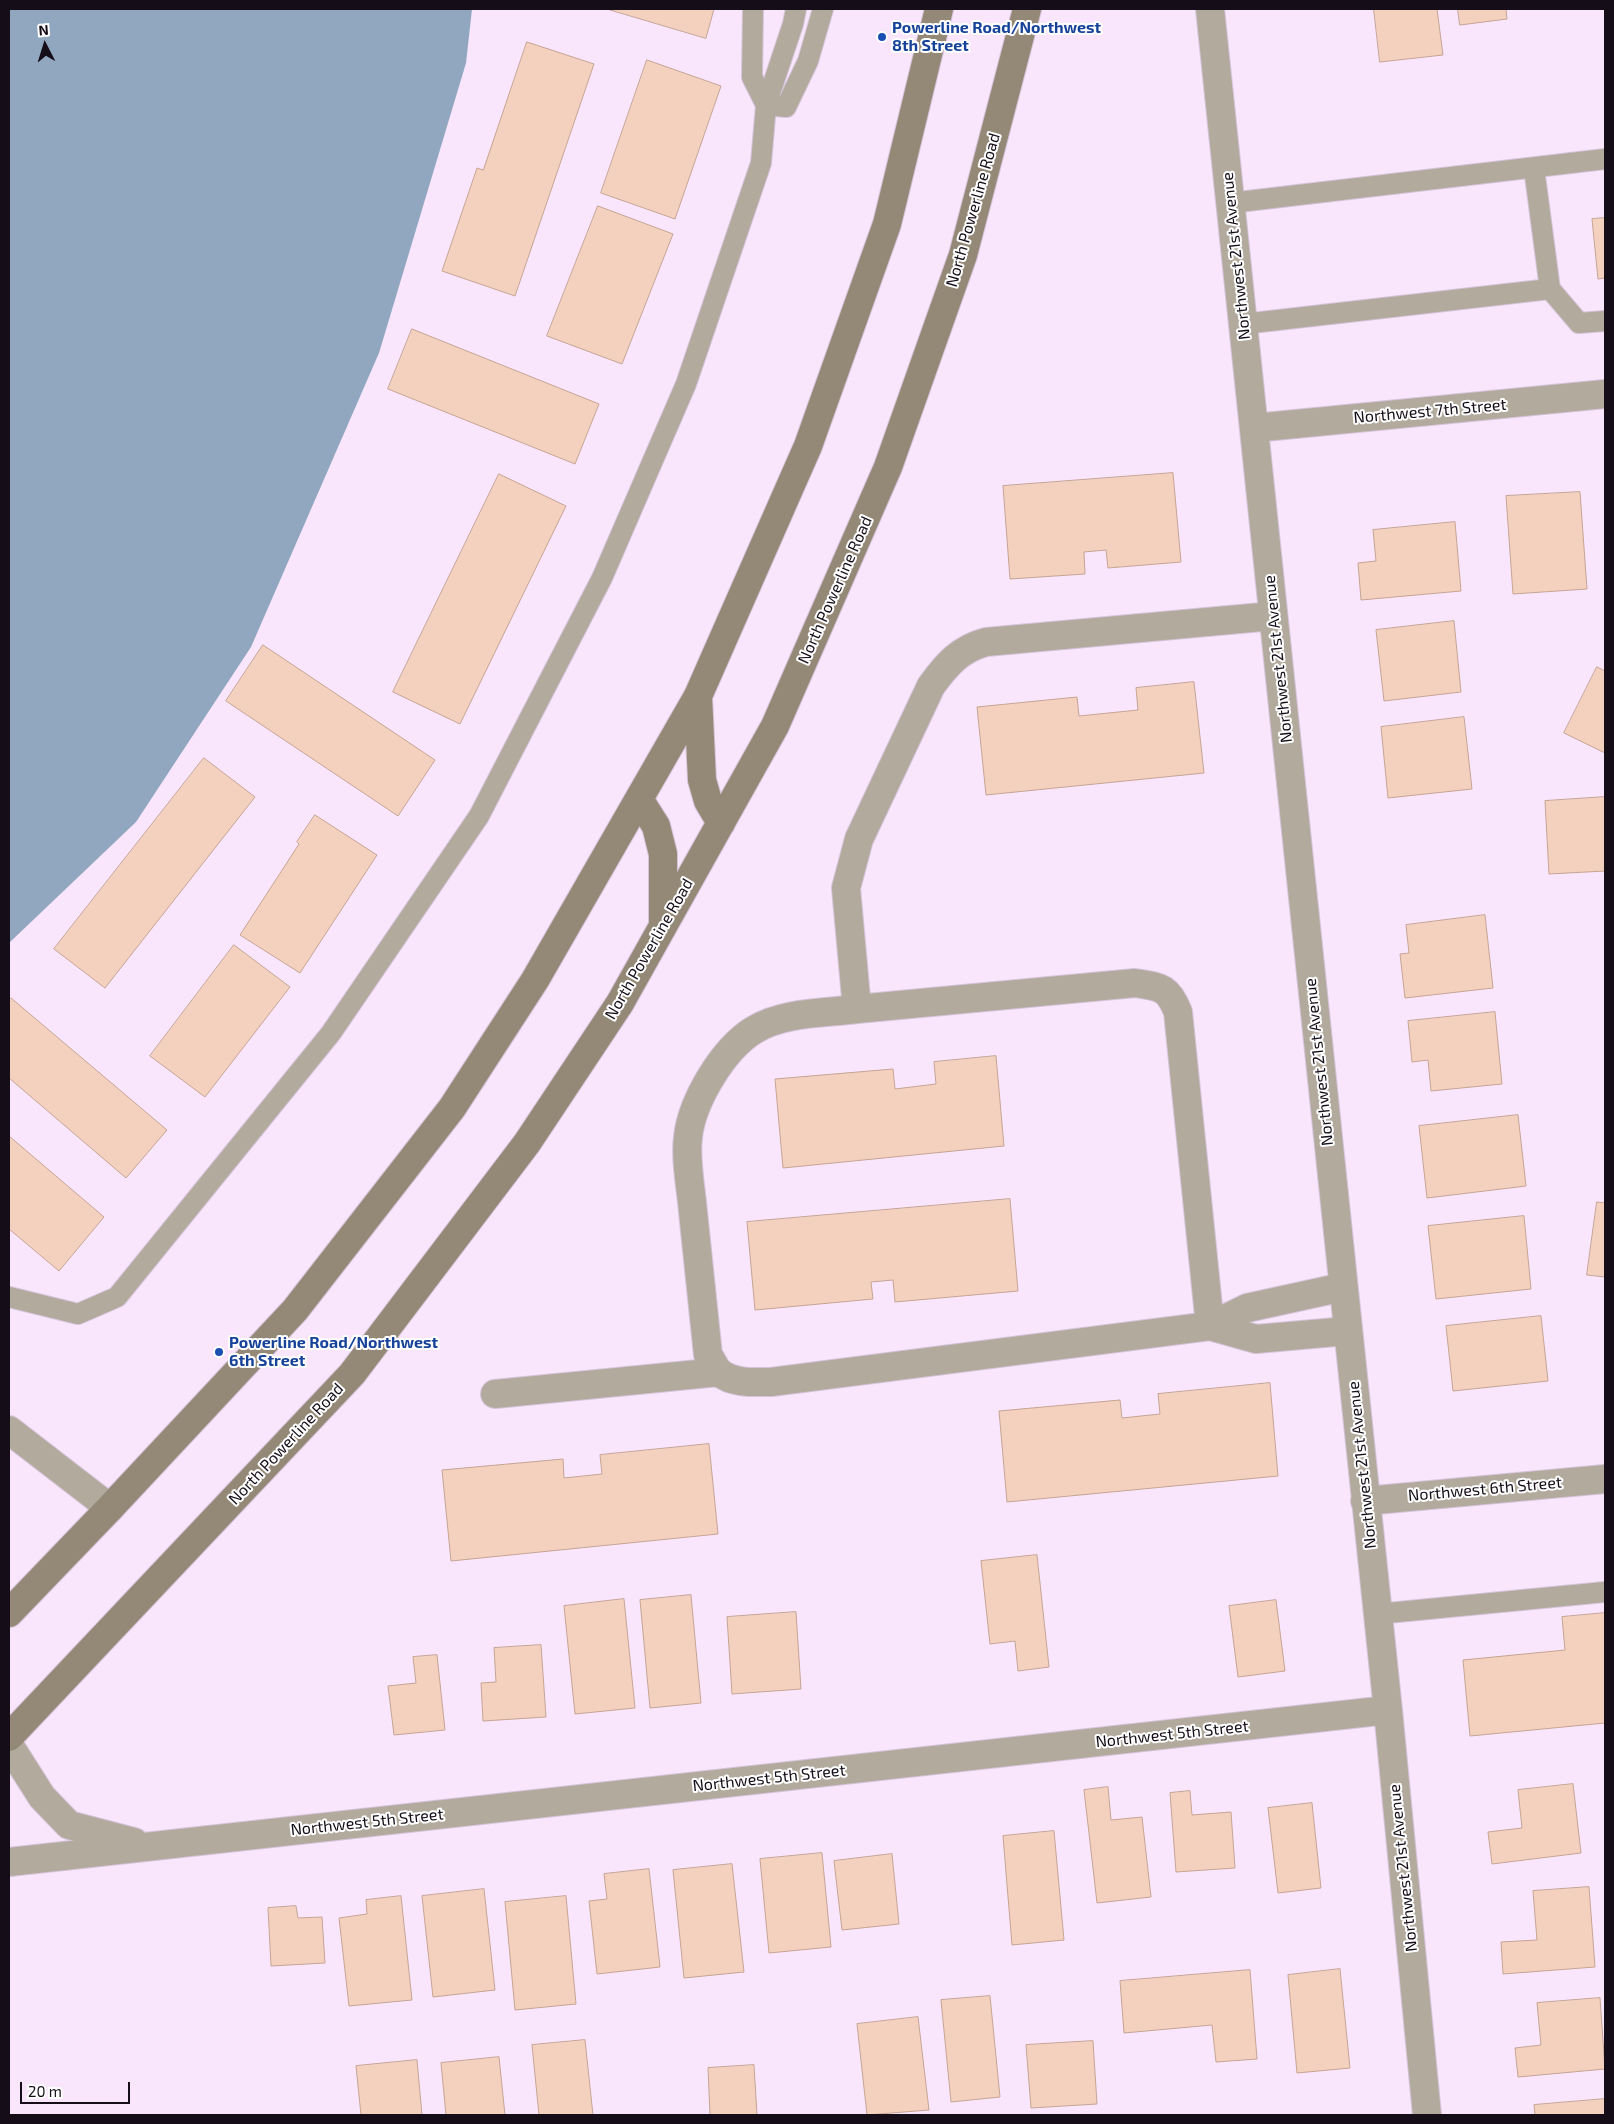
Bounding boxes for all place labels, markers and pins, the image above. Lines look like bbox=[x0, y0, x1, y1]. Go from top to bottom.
place label: Powerline Road/Northwest 8th Street bbox=[892, 18, 1101, 56]
marker: Powerline Road/Northwest 8th Street bbox=[876, 31, 888, 43]
place label: Powerline Road/Northwest 6th Street bbox=[229, 1333, 438, 1371]
marker: Powerline Road/Northwest 6th Street bbox=[213, 1346, 225, 1358]

